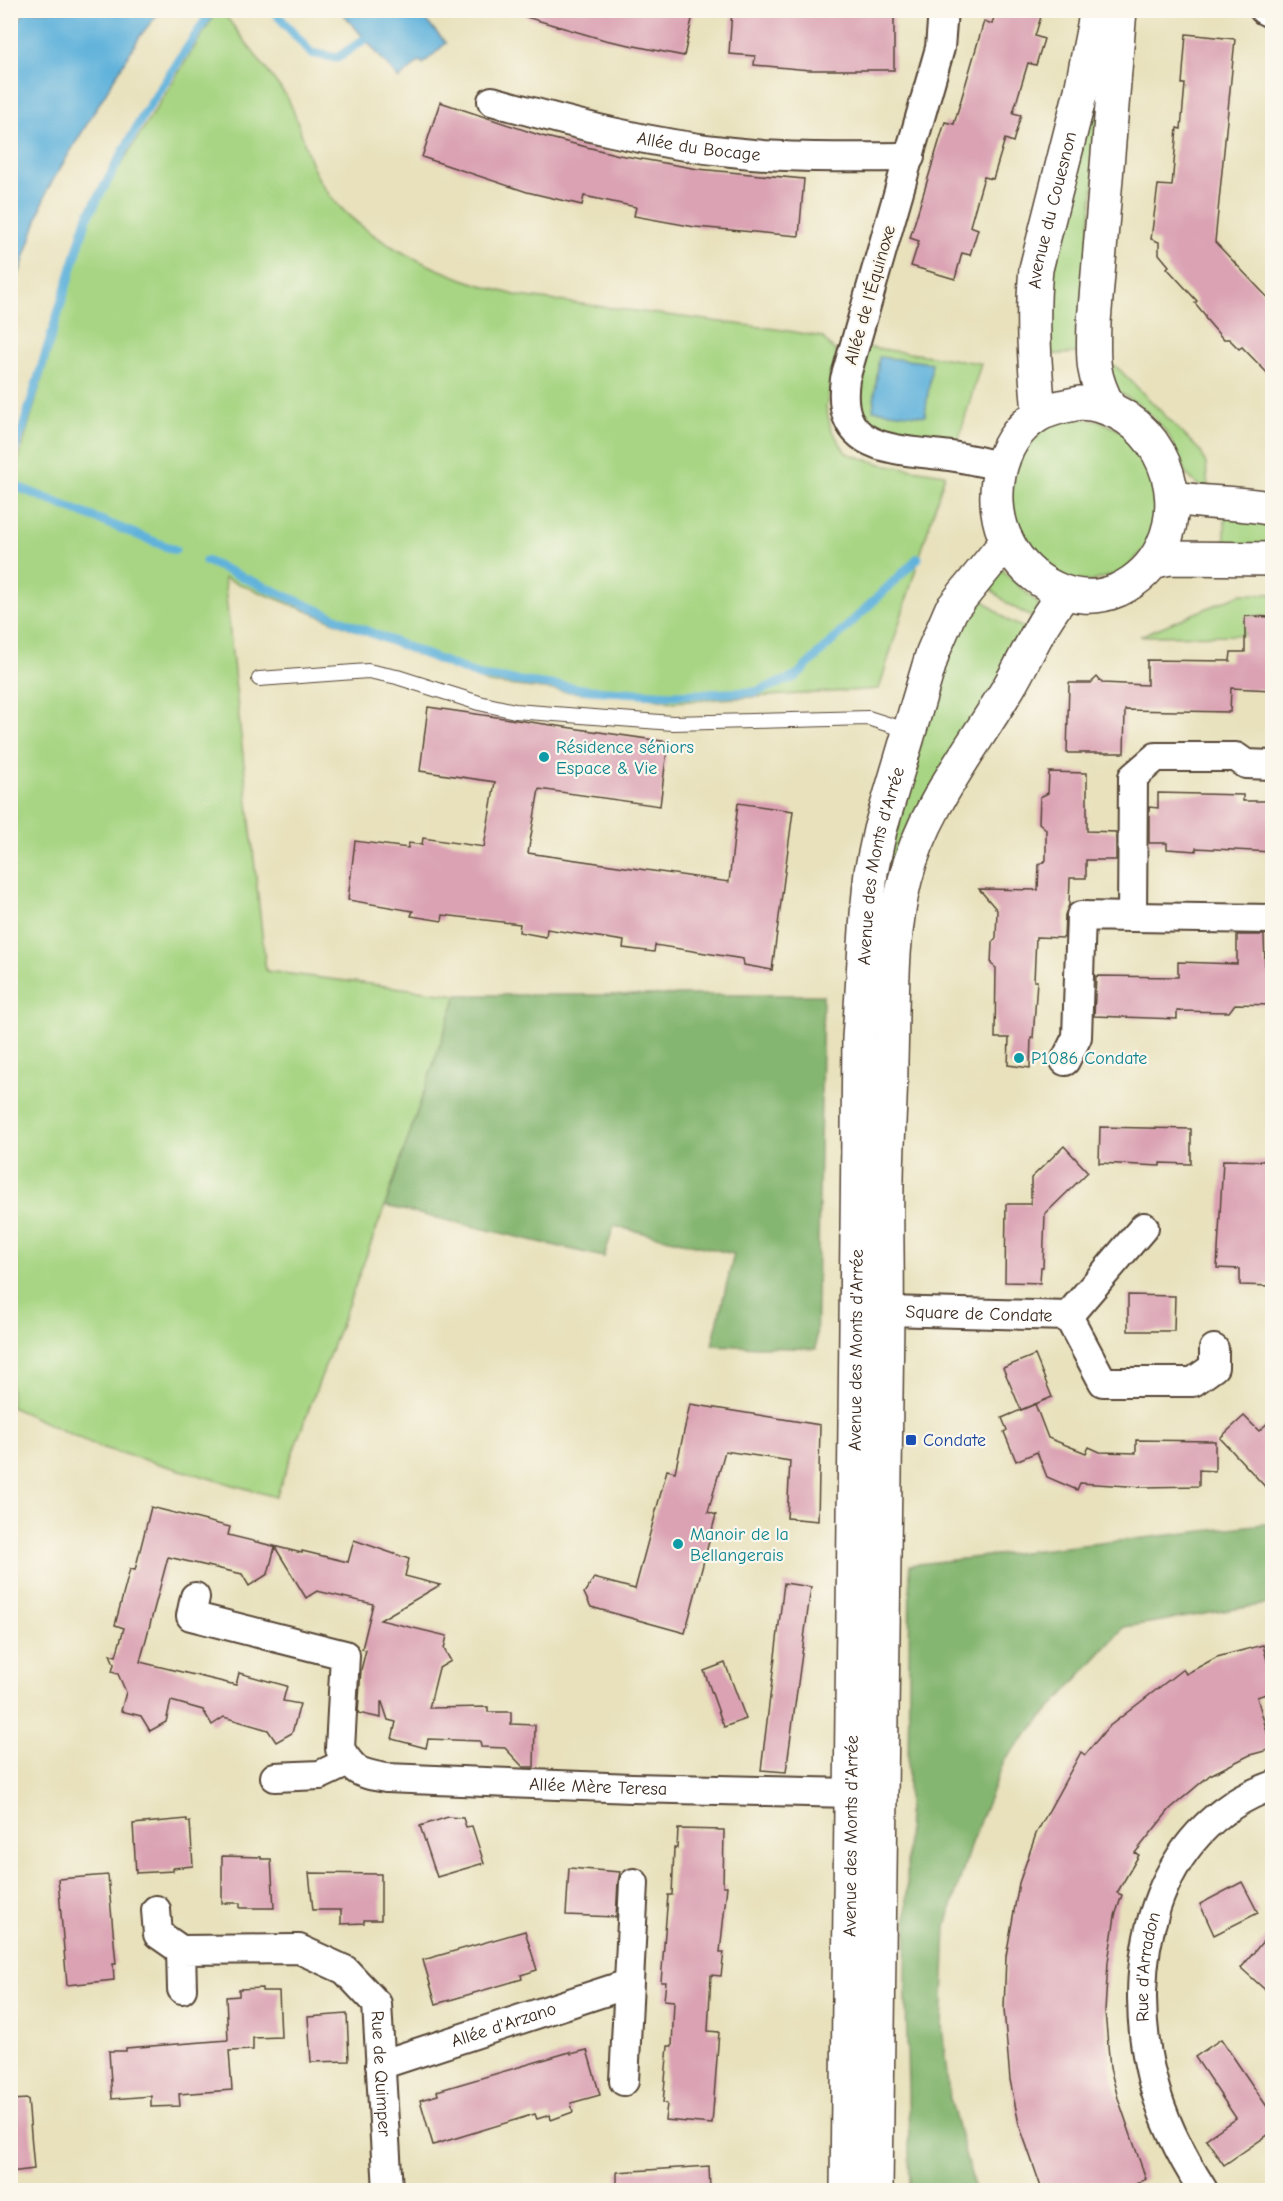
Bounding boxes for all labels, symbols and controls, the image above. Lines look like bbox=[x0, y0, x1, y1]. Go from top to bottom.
street label: Allée du Bocage bbox=[635, 127, 761, 165]
street label: Avenue du Couesnon bbox=[1024, 129, 1081, 290]
street label: Allée de l'Équinoxe bbox=[839, 223, 900, 367]
place label: Résidence séniors Espace & Vie bbox=[556, 737, 694, 779]
marker: Résidence séniors Espace & Vie bbox=[537, 750, 551, 764]
street label: Avenue des Monts d'Arrée bbox=[853, 764, 909, 966]
place label: P1086 Condate bbox=[1031, 1048, 1147, 1069]
marker: P1086 Condate bbox=[1012, 1051, 1026, 1065]
street label: Avenue des Monts d'Arrée bbox=[844, 1249, 867, 1451]
street label: Square de Condate bbox=[905, 1301, 1053, 1326]
place label: Condate bbox=[923, 1430, 986, 1451]
marker: Condate bbox=[904, 1433, 918, 1447]
place label: Manoir de la Bellangerais bbox=[690, 1524, 789, 1566]
marker: Manoir de la Bellangerais bbox=[671, 1537, 685, 1551]
street label: Avenue des Monts d'Arrée bbox=[839, 1735, 862, 1937]
street label: Allée Mère Teresa bbox=[529, 1773, 667, 1799]
street label: Rue d'Arradon bbox=[1132, 1909, 1165, 2022]
street label: Allée d'Arzano bbox=[448, 1998, 559, 2052]
street label: Rue de Quimper bbox=[367, 2010, 395, 2138]

